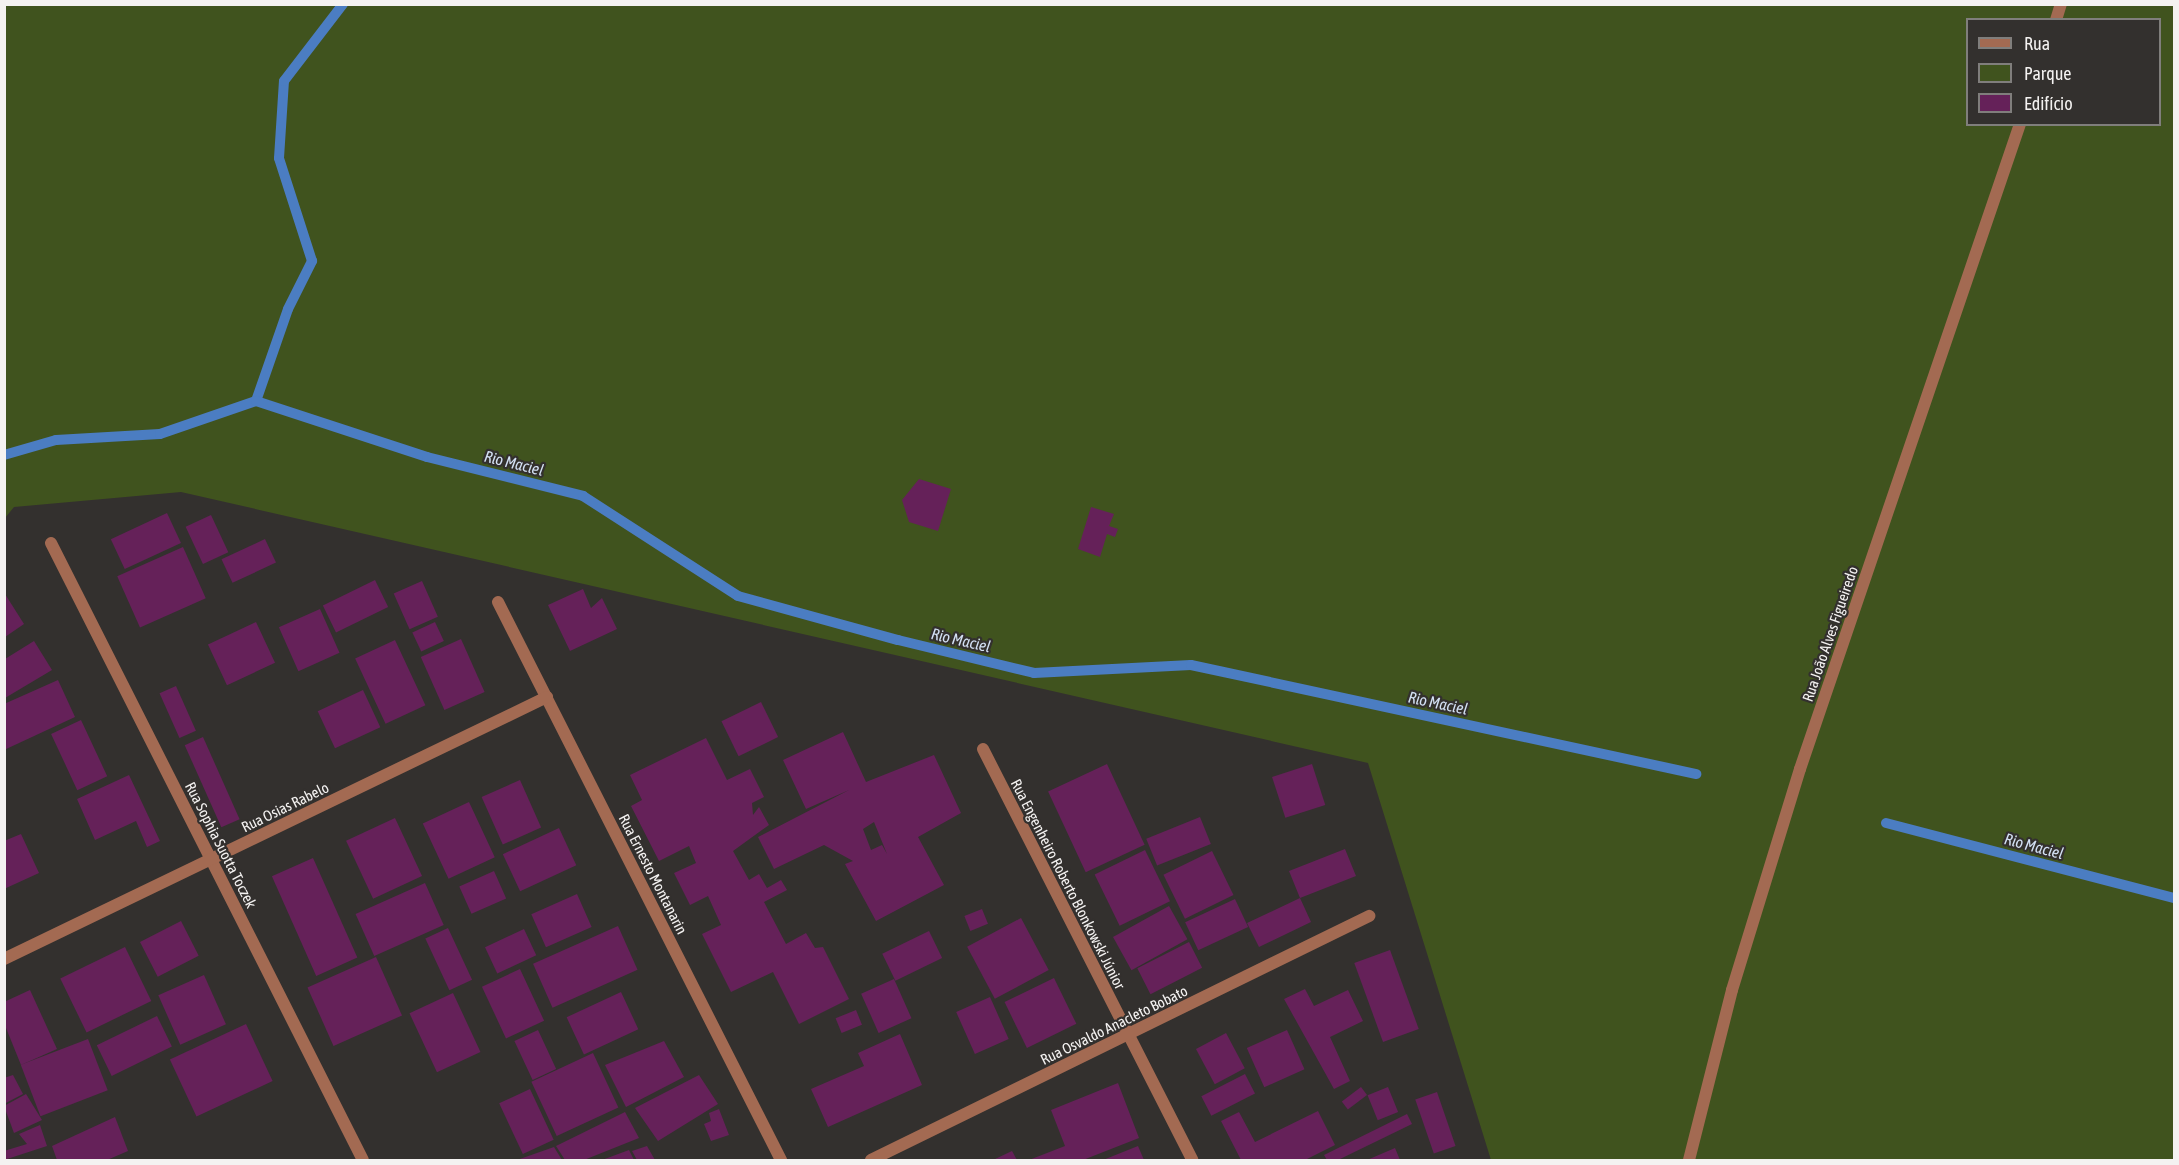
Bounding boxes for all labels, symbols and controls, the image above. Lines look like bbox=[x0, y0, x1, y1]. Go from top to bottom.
legend bbox=[1966, 18, 2161, 126]
text: Rua bbox=[2024, 33, 2050, 54]
text: Parque bbox=[2024, 63, 2072, 84]
text: Edifício bbox=[2024, 93, 2073, 114]
water label: Rio Maciel bbox=[482, 446, 546, 480]
street label: Rua João Alves Figueiredo bbox=[1798, 564, 1862, 704]
water label: Rio Maciel bbox=[929, 624, 993, 656]
water label: Rio Maciel bbox=[1406, 687, 1470, 719]
street label: Rua Engenheiro Roberto Blonkowski Júnior bbox=[1007, 776, 1129, 992]
street label: Rua Osias Rabelo bbox=[238, 778, 332, 836]
street label: Rua Sophia Suotta Toczek bbox=[181, 779, 261, 911]
street label: Rua Ernesto Montanarin bbox=[615, 811, 691, 937]
water label: Rio Maciel bbox=[2002, 829, 2066, 863]
street label: Rua Osvaldo Anacleto Bobato bbox=[1038, 982, 1190, 1068]

